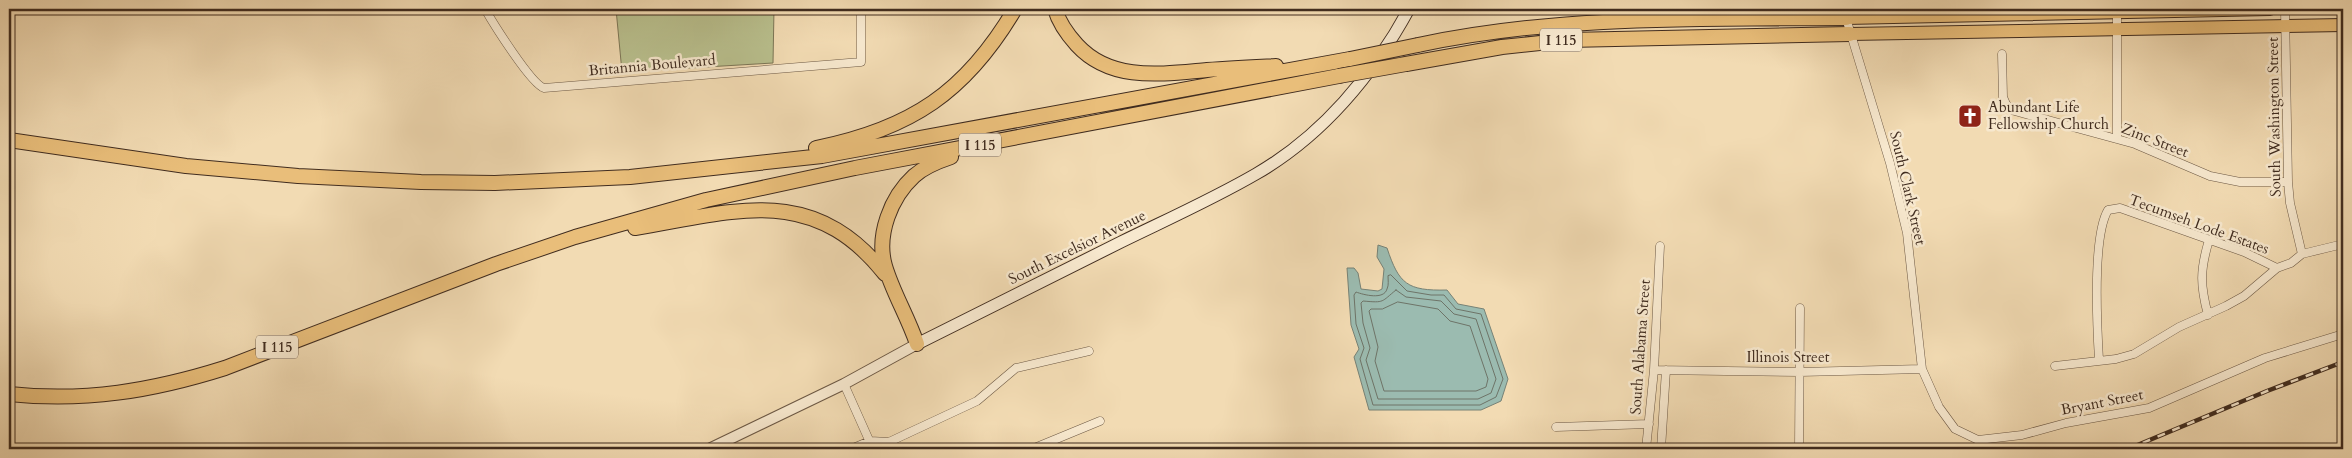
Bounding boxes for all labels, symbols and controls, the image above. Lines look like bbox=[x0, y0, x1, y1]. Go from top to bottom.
road number: I 115 bbox=[1540, 28, 1582, 52]
street label: South Washington Street bbox=[2263, 37, 2285, 197]
street label: Britannia Boulevard bbox=[588, 49, 716, 81]
place label: Abundant Life Fellowship Church bbox=[1988, 97, 2110, 134]
church icon: Abundant Life Fellowship Church bbox=[1957, 103, 1983, 129]
street label: Zinc Street bbox=[2119, 118, 2192, 162]
street label: South Clark Street bbox=[1885, 129, 1931, 247]
road number: I 115 bbox=[959, 134, 1001, 156]
street label: Tecumseh Lode Estates bbox=[2126, 189, 2272, 259]
street label: South Excelsior Avenue bbox=[1005, 205, 1149, 289]
street label: South Alabama Street bbox=[1625, 278, 1655, 415]
road number: I 115 bbox=[256, 336, 298, 358]
street label: Illinois Street bbox=[1747, 347, 1830, 367]
street label: Bryant Street bbox=[2059, 384, 2145, 420]

